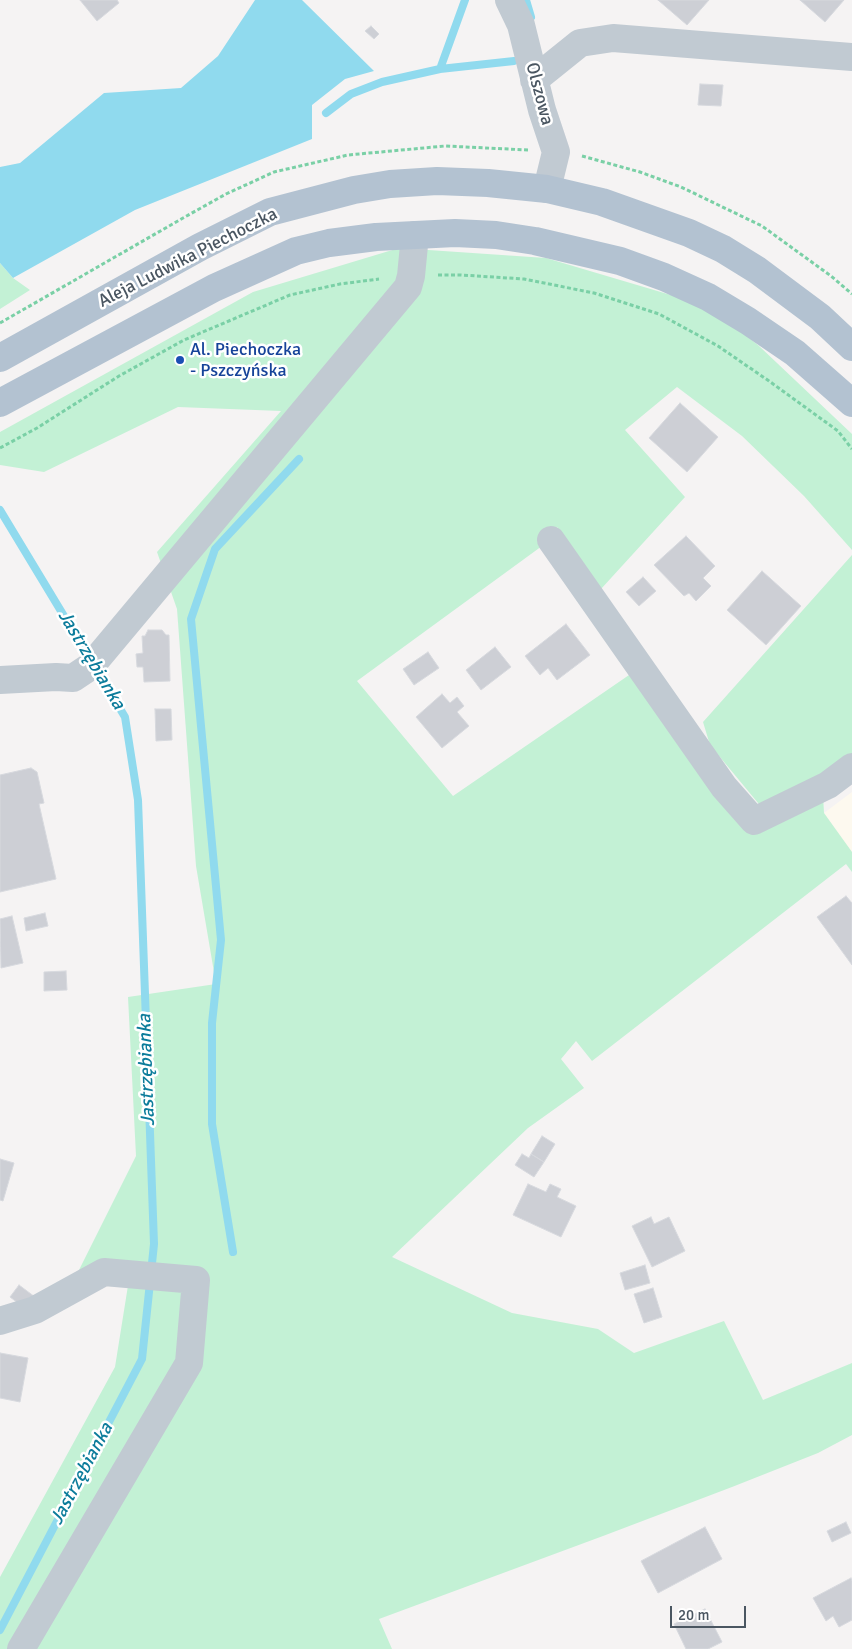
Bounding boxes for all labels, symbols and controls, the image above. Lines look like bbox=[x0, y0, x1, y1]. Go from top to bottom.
street label: Olszowa bbox=[520, 60, 558, 128]
street label: Aleja Ludwika Piechoczka bbox=[95, 203, 281, 313]
place label: Al. Piechoczka - Pszczyńska bbox=[190, 339, 301, 382]
marker: Al. Piechoczka - Pszczyńska bbox=[174, 354, 186, 366]
water label: Jastrzębianka bbox=[52, 606, 130, 714]
water label: Jastrzębianka bbox=[134, 1014, 160, 1126]
water label: Jastrzębianka bbox=[46, 1419, 118, 1529]
scale bar bbox=[672, 1596, 748, 1628]
text: 20 m bbox=[678, 1606, 709, 1624]

